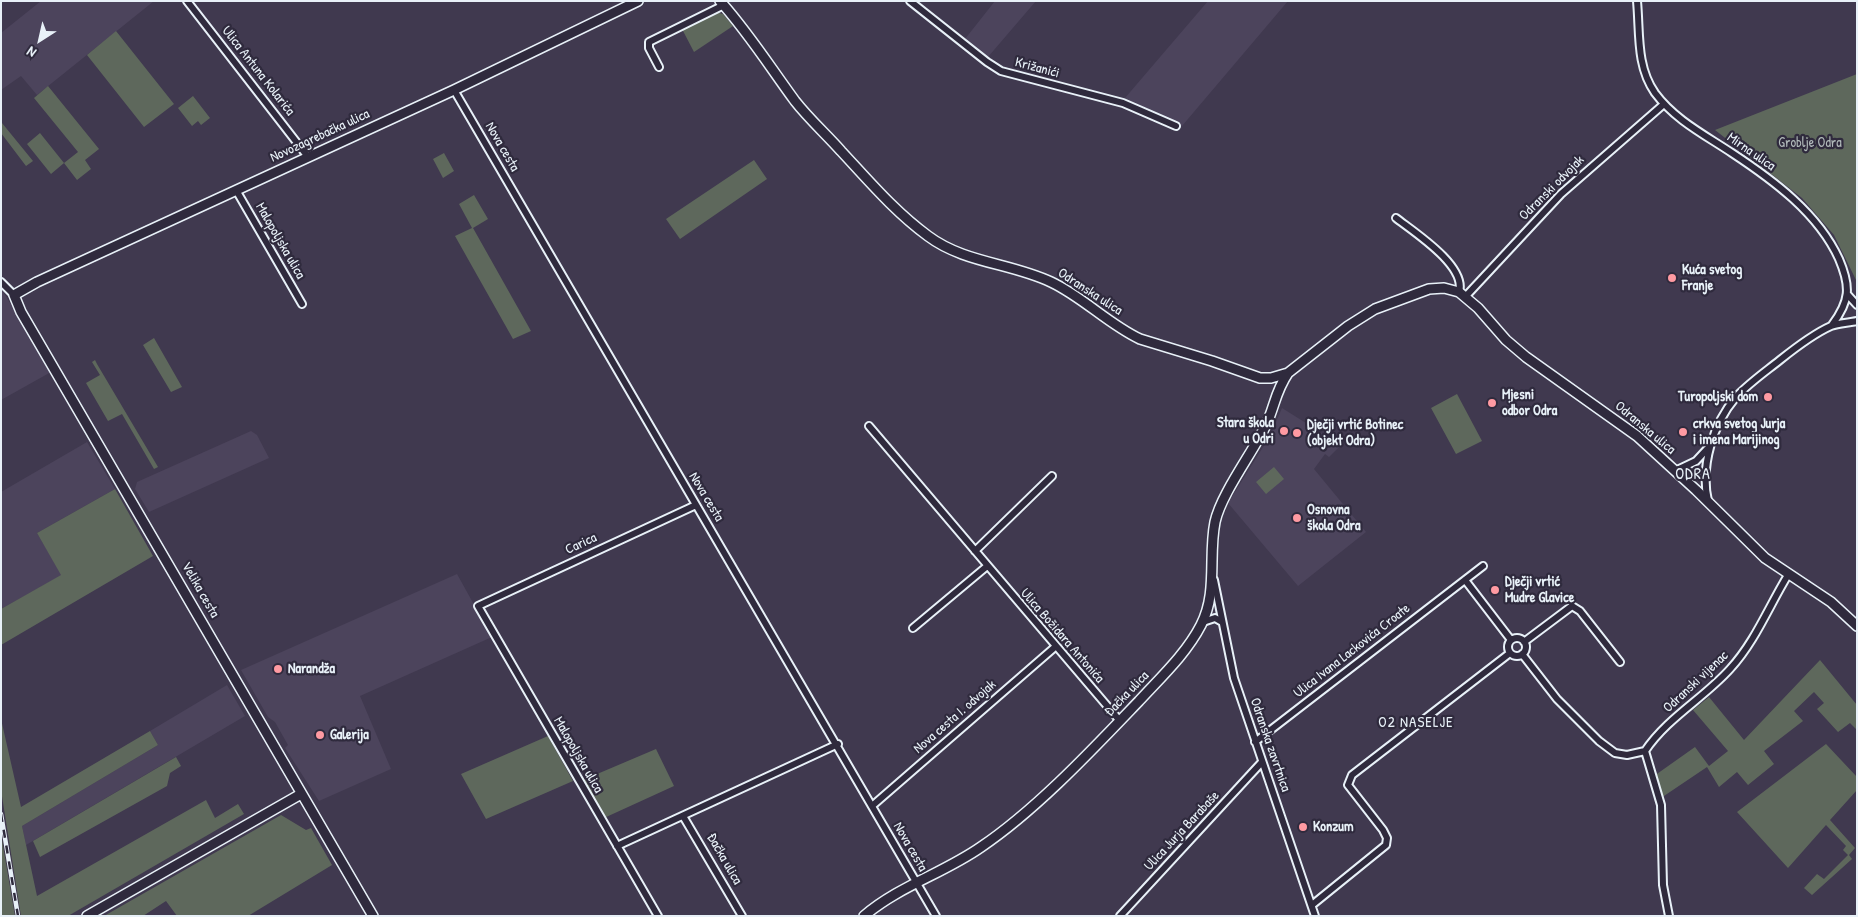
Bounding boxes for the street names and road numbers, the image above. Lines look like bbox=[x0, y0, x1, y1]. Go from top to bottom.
street label: Ulica Antuna Kolarića bbox=[218, 23, 298, 119]
street label: Križanići bbox=[1013, 54, 1061, 82]
street label: Novozagrebačka ulica bbox=[268, 106, 372, 166]
street label: Nova cesta bbox=[481, 119, 523, 175]
street label: Mirna ulica bbox=[1724, 129, 1778, 175]
street label: Odranski odvojak bbox=[1516, 152, 1588, 224]
street label: Malopoljska ulica bbox=[251, 200, 309, 282]
street label: Odranska ulica bbox=[1055, 265, 1125, 319]
street label: Odranska ulica bbox=[1611, 398, 1679, 458]
street label: Nova cesta bbox=[685, 469, 727, 525]
street label: Carica bbox=[563, 529, 599, 559]
street label: Velika cesta bbox=[177, 559, 223, 621]
street label: Ulica Božidara Antonića bbox=[1016, 585, 1108, 687]
street label: Ulica Ivana Lackovića Croate bbox=[1290, 600, 1414, 702]
street label: Odranski vijenac bbox=[1660, 648, 1732, 716]
street label: Đačka ulica bbox=[1101, 668, 1153, 720]
street label: Nova cesta I. odvojak bbox=[910, 677, 1000, 757]
street label: Odranska zavrtnica bbox=[1246, 696, 1294, 794]
street label: Malopoljska ulica bbox=[549, 714, 607, 796]
street label: Ulica Jurja Barabaše bbox=[1141, 788, 1223, 874]
street label: Nova cesta bbox=[889, 819, 931, 875]
street label: Đačka ulica bbox=[703, 830, 745, 888]

